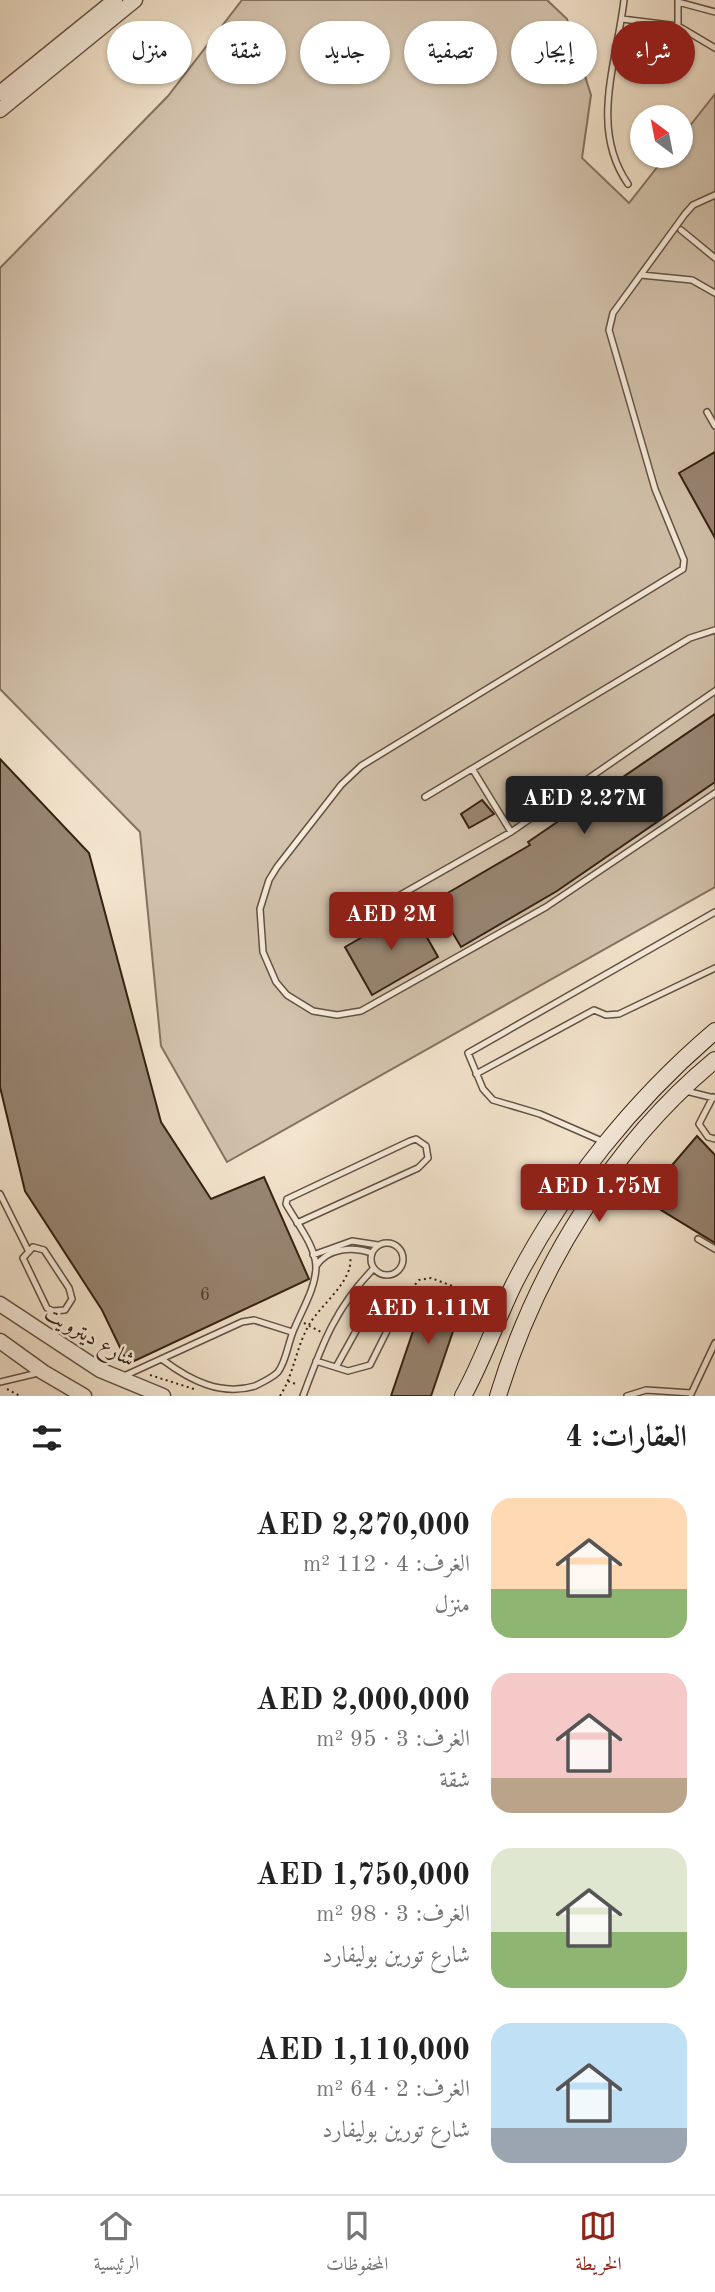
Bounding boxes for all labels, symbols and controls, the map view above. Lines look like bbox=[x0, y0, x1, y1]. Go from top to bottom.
chip: منزل bbox=[107, 21, 192, 84]
chip: شقة bbox=[206, 21, 286, 84]
chip: جديد bbox=[300, 21, 390, 84]
chip: تصفية bbox=[404, 21, 497, 84]
chip: إيجار bbox=[511, 21, 597, 84]
chip: شراء bbox=[611, 21, 695, 84]
north arrow bbox=[630, 105, 693, 168]
map controls bbox=[630, 105, 693, 168]
pin: AED 2.27M bbox=[504, 776, 664, 836]
text: AED 2.27M bbox=[522, 787, 646, 810]
pin: AED 2M bbox=[334, 892, 448, 952]
text: AED 2M bbox=[345, 903, 437, 926]
pin: AED 1.75M bbox=[519, 1164, 679, 1224]
text: AED 1.75M bbox=[537, 1175, 661, 1198]
house number: 6 bbox=[200, 1286, 210, 1304]
pin: AED 1.11M bbox=[348, 1286, 508, 1346]
text: AED 1.11M bbox=[366, 1297, 490, 1320]
street label: شارع ديترويت bbox=[38, 1303, 138, 1377]
icon: filters bbox=[28, 1419, 66, 1457]
text: العقارات: 4 bbox=[566, 1423, 687, 1453]
text: AED 2,270,000 bbox=[256, 1511, 470, 1541]
icon: home bbox=[547, 1526, 631, 1610]
text: الغرف: 4 · 112 m² bbox=[303, 1553, 470, 1576]
text: منزل bbox=[435, 1594, 470, 1617]
text: AED 2,000,000 bbox=[256, 1686, 470, 1716]
icon: home bbox=[547, 1701, 631, 1785]
text: الغرف: 3 · 95 m² bbox=[316, 1728, 470, 1751]
text: شقة bbox=[440, 1769, 470, 1792]
text: AED 1,750,000 bbox=[256, 1861, 470, 1891]
icon: home bbox=[547, 1876, 631, 1960]
text: الغرف: 3 · 98 m² bbox=[316, 1903, 470, 1926]
text: شارع تورين بوليفارد bbox=[322, 1944, 470, 1967]
text: AED 1,110,000 bbox=[256, 2036, 470, 2066]
icon: home bbox=[547, 2051, 631, 2135]
text: الغرف: 2 · 64 m² bbox=[316, 2078, 470, 2101]
text: شارع تورين بوليفارد bbox=[322, 2119, 470, 2142]
tab: الرئيسية bbox=[93, 2207, 139, 2282]
tab: المحفوظات bbox=[326, 2207, 389, 2282]
tab: الخريطة bbox=[575, 2207, 622, 2282]

